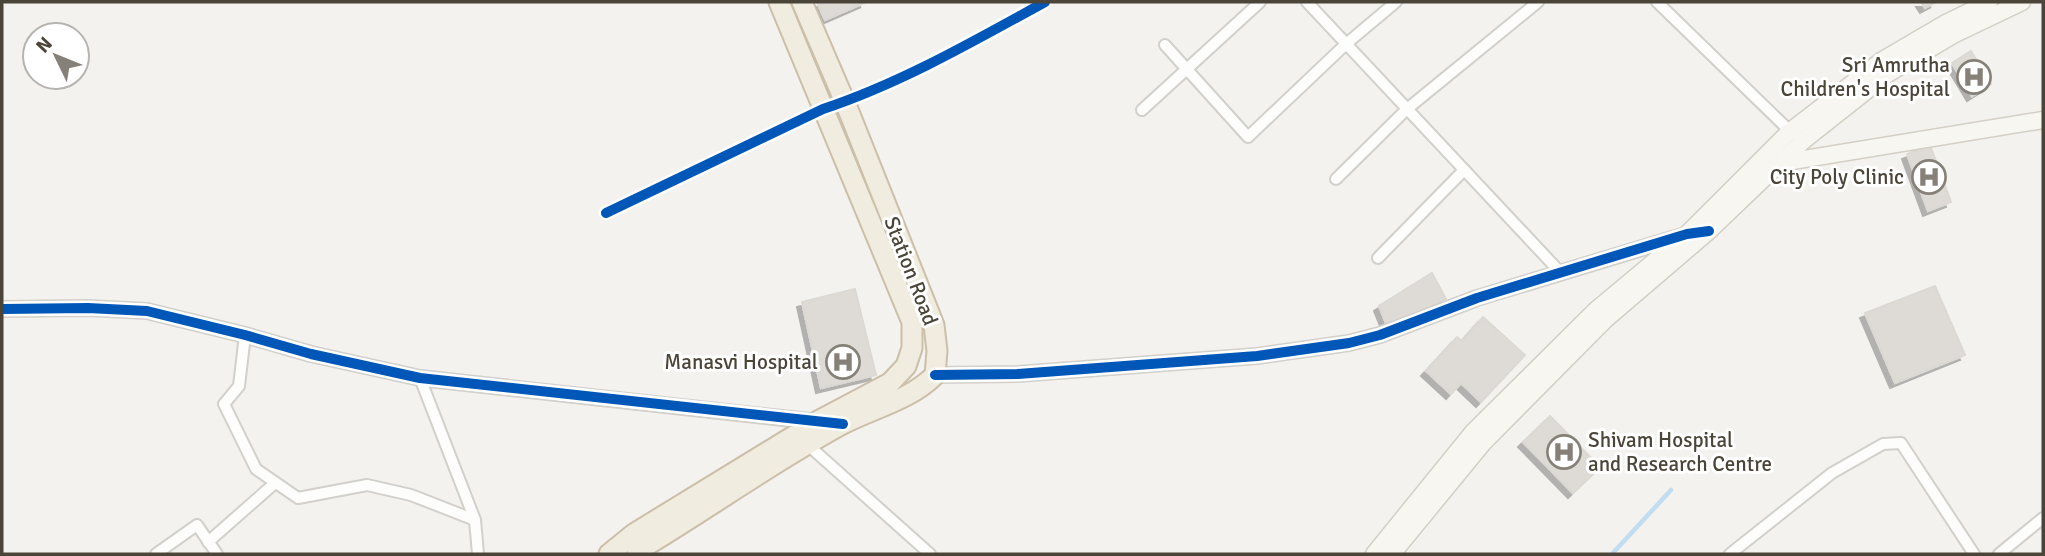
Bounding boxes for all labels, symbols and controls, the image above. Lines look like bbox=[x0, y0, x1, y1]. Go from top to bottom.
north arrow bbox=[21, 21, 91, 91]
text: N bbox=[31, 32, 58, 58]
place label: Sri Amrutha Children's Hospital bbox=[1780, 52, 1950, 102]
hospital icon: Sri Amrutha Children's Hospital bbox=[1955, 58, 1993, 96]
hospital icon: City Poly Clinic bbox=[1910, 158, 1948, 196]
place label: City Poly Clinic bbox=[1770, 164, 1904, 190]
street label: Station Road bbox=[878, 213, 944, 329]
hospital icon: Manasvi Hospital bbox=[824, 343, 862, 381]
place label: Manasvi Hospital bbox=[664, 349, 818, 375]
place label: Shivam Hospital and Research Centre bbox=[1588, 427, 1772, 477]
hospital icon: Shivam Hospital and Research Centre bbox=[1545, 433, 1583, 471]

